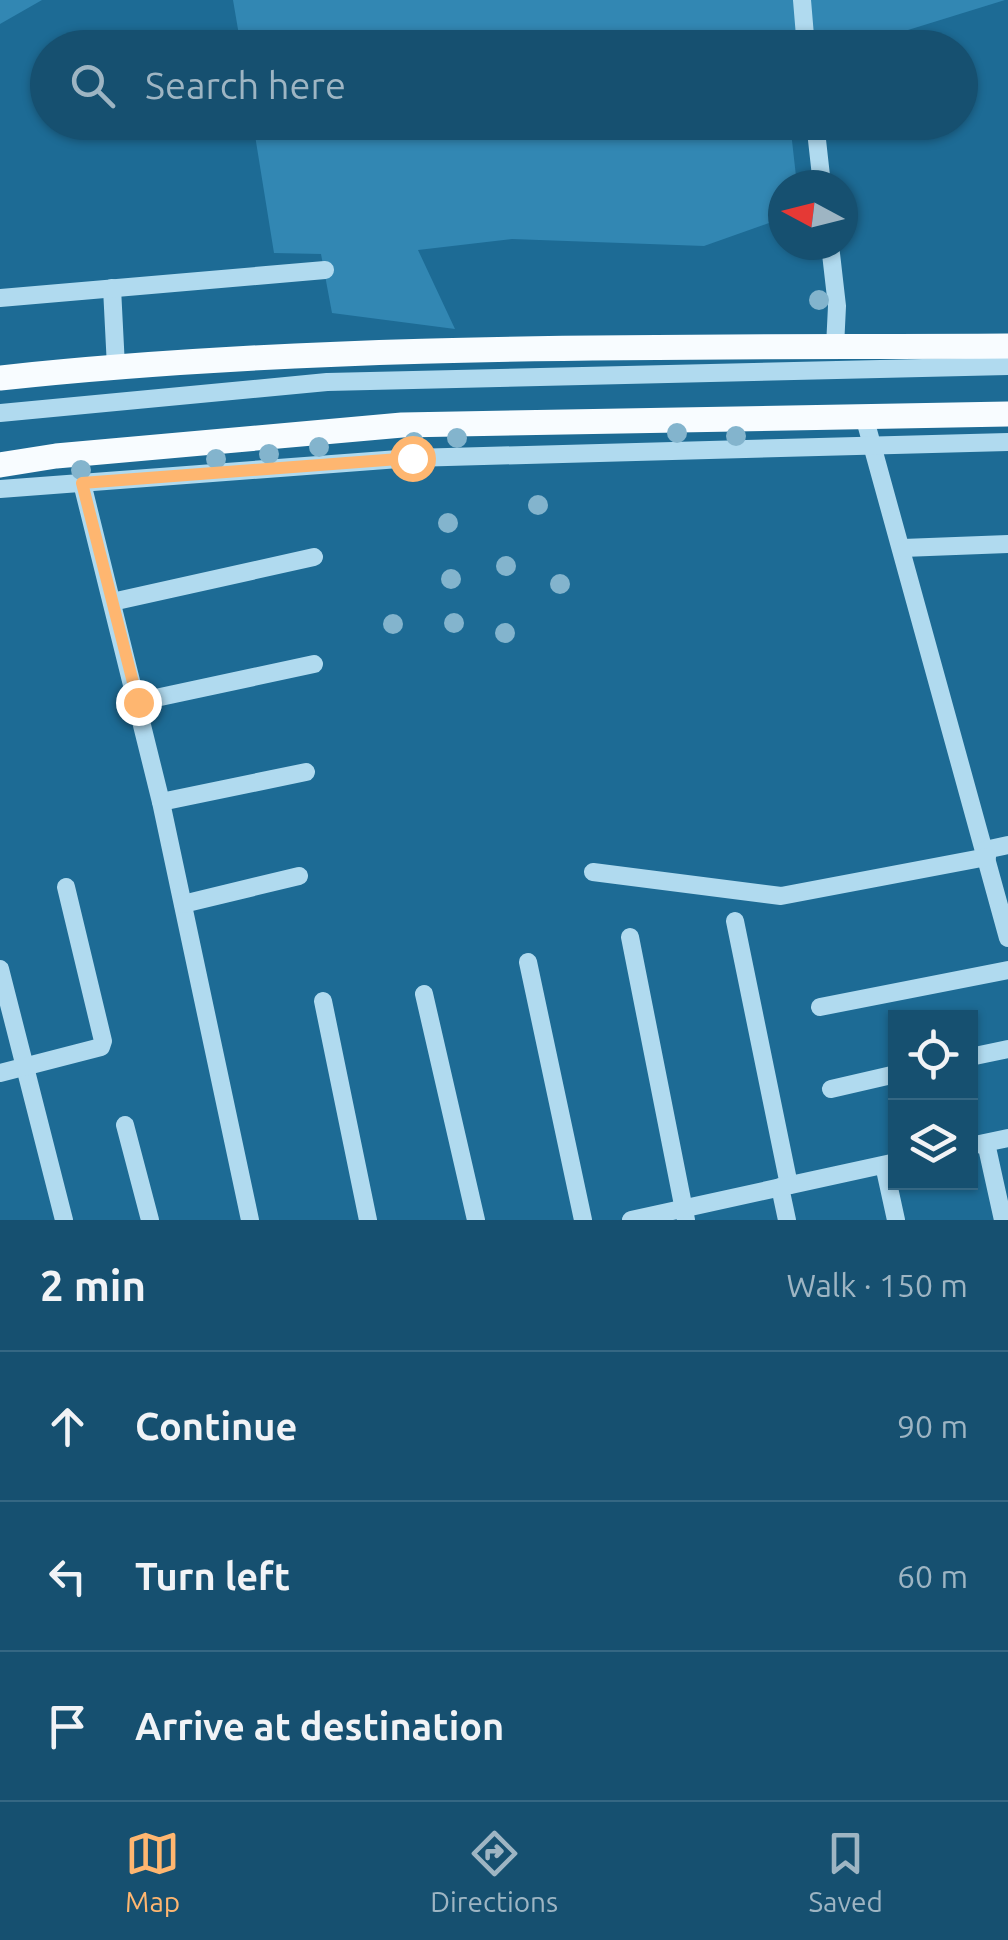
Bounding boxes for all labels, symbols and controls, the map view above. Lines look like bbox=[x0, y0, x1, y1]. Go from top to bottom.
search box bbox=[30, 30, 978, 140]
icon: search bbox=[65, 58, 120, 113]
text: Search here bbox=[145, 64, 346, 106]
north arrow bbox=[768, 170, 858, 260]
route start bbox=[390, 436, 436, 482]
route end bbox=[116, 680, 162, 726]
map controls bbox=[888, 1010, 978, 1190]
button: locate bbox=[888, 1010, 978, 1100]
button: layers bbox=[888, 1100, 978, 1190]
text: 2 min bbox=[40, 1262, 146, 1309]
text: Walk · 150 m bbox=[786, 1267, 968, 1303]
icon: ahead bbox=[40, 1399, 95, 1454]
text: Continue bbox=[135, 1405, 297, 1447]
text: 90 m bbox=[897, 1408, 968, 1444]
icon: left bbox=[40, 1549, 95, 1604]
text: Turn left bbox=[135, 1555, 290, 1597]
text: 60 m bbox=[897, 1558, 968, 1594]
icon: arrive bbox=[40, 1699, 95, 1754]
text: Arrive at destination bbox=[135, 1705, 504, 1747]
tab: Map bbox=[125, 1826, 180, 1917]
tab: Directions bbox=[430, 1826, 558, 1917]
tab: Saved bbox=[808, 1826, 883, 1917]

